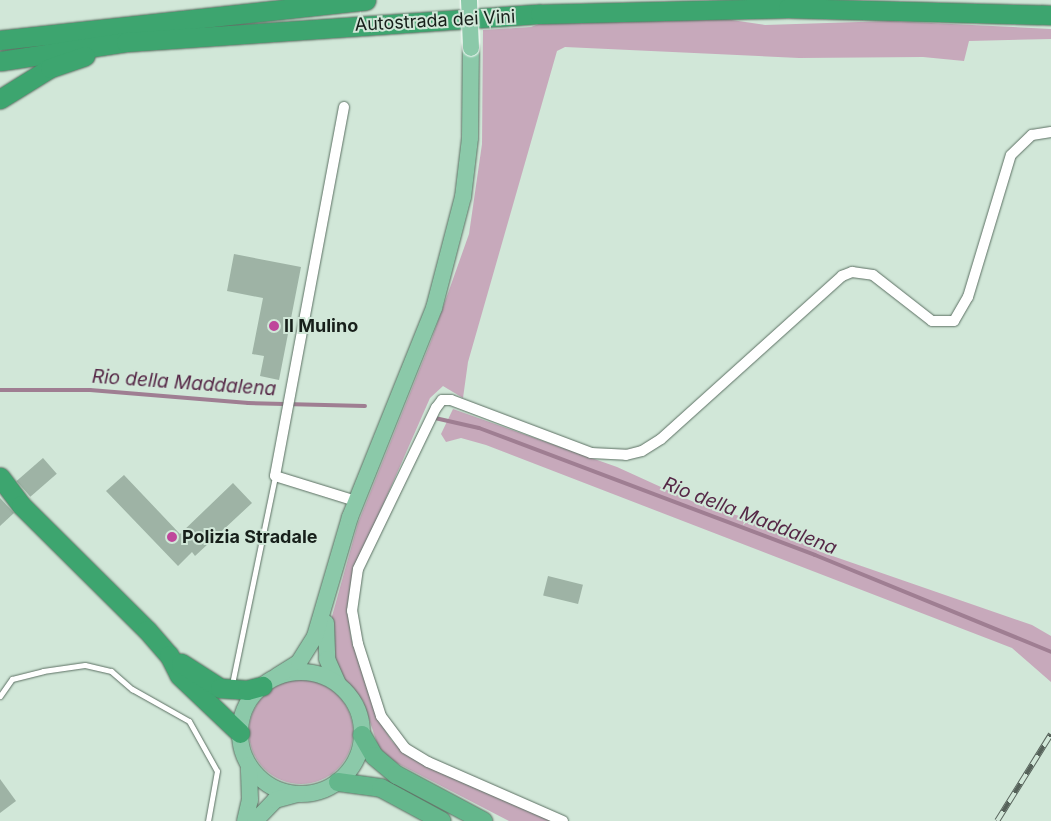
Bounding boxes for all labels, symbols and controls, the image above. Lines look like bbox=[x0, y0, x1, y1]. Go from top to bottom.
street label: Autostrada dei Vini bbox=[354, 6, 516, 36]
place label: Il Mulino bbox=[284, 315, 358, 337]
marker: Il Mulino bbox=[268, 320, 280, 332]
water label: Rio della Maddalena bbox=[91, 365, 277, 401]
water label: Rio della Maddalena bbox=[660, 472, 840, 560]
place label: Polizia Stradale bbox=[182, 526, 318, 548]
marker: Polizia Stradale bbox=[166, 531, 178, 543]

